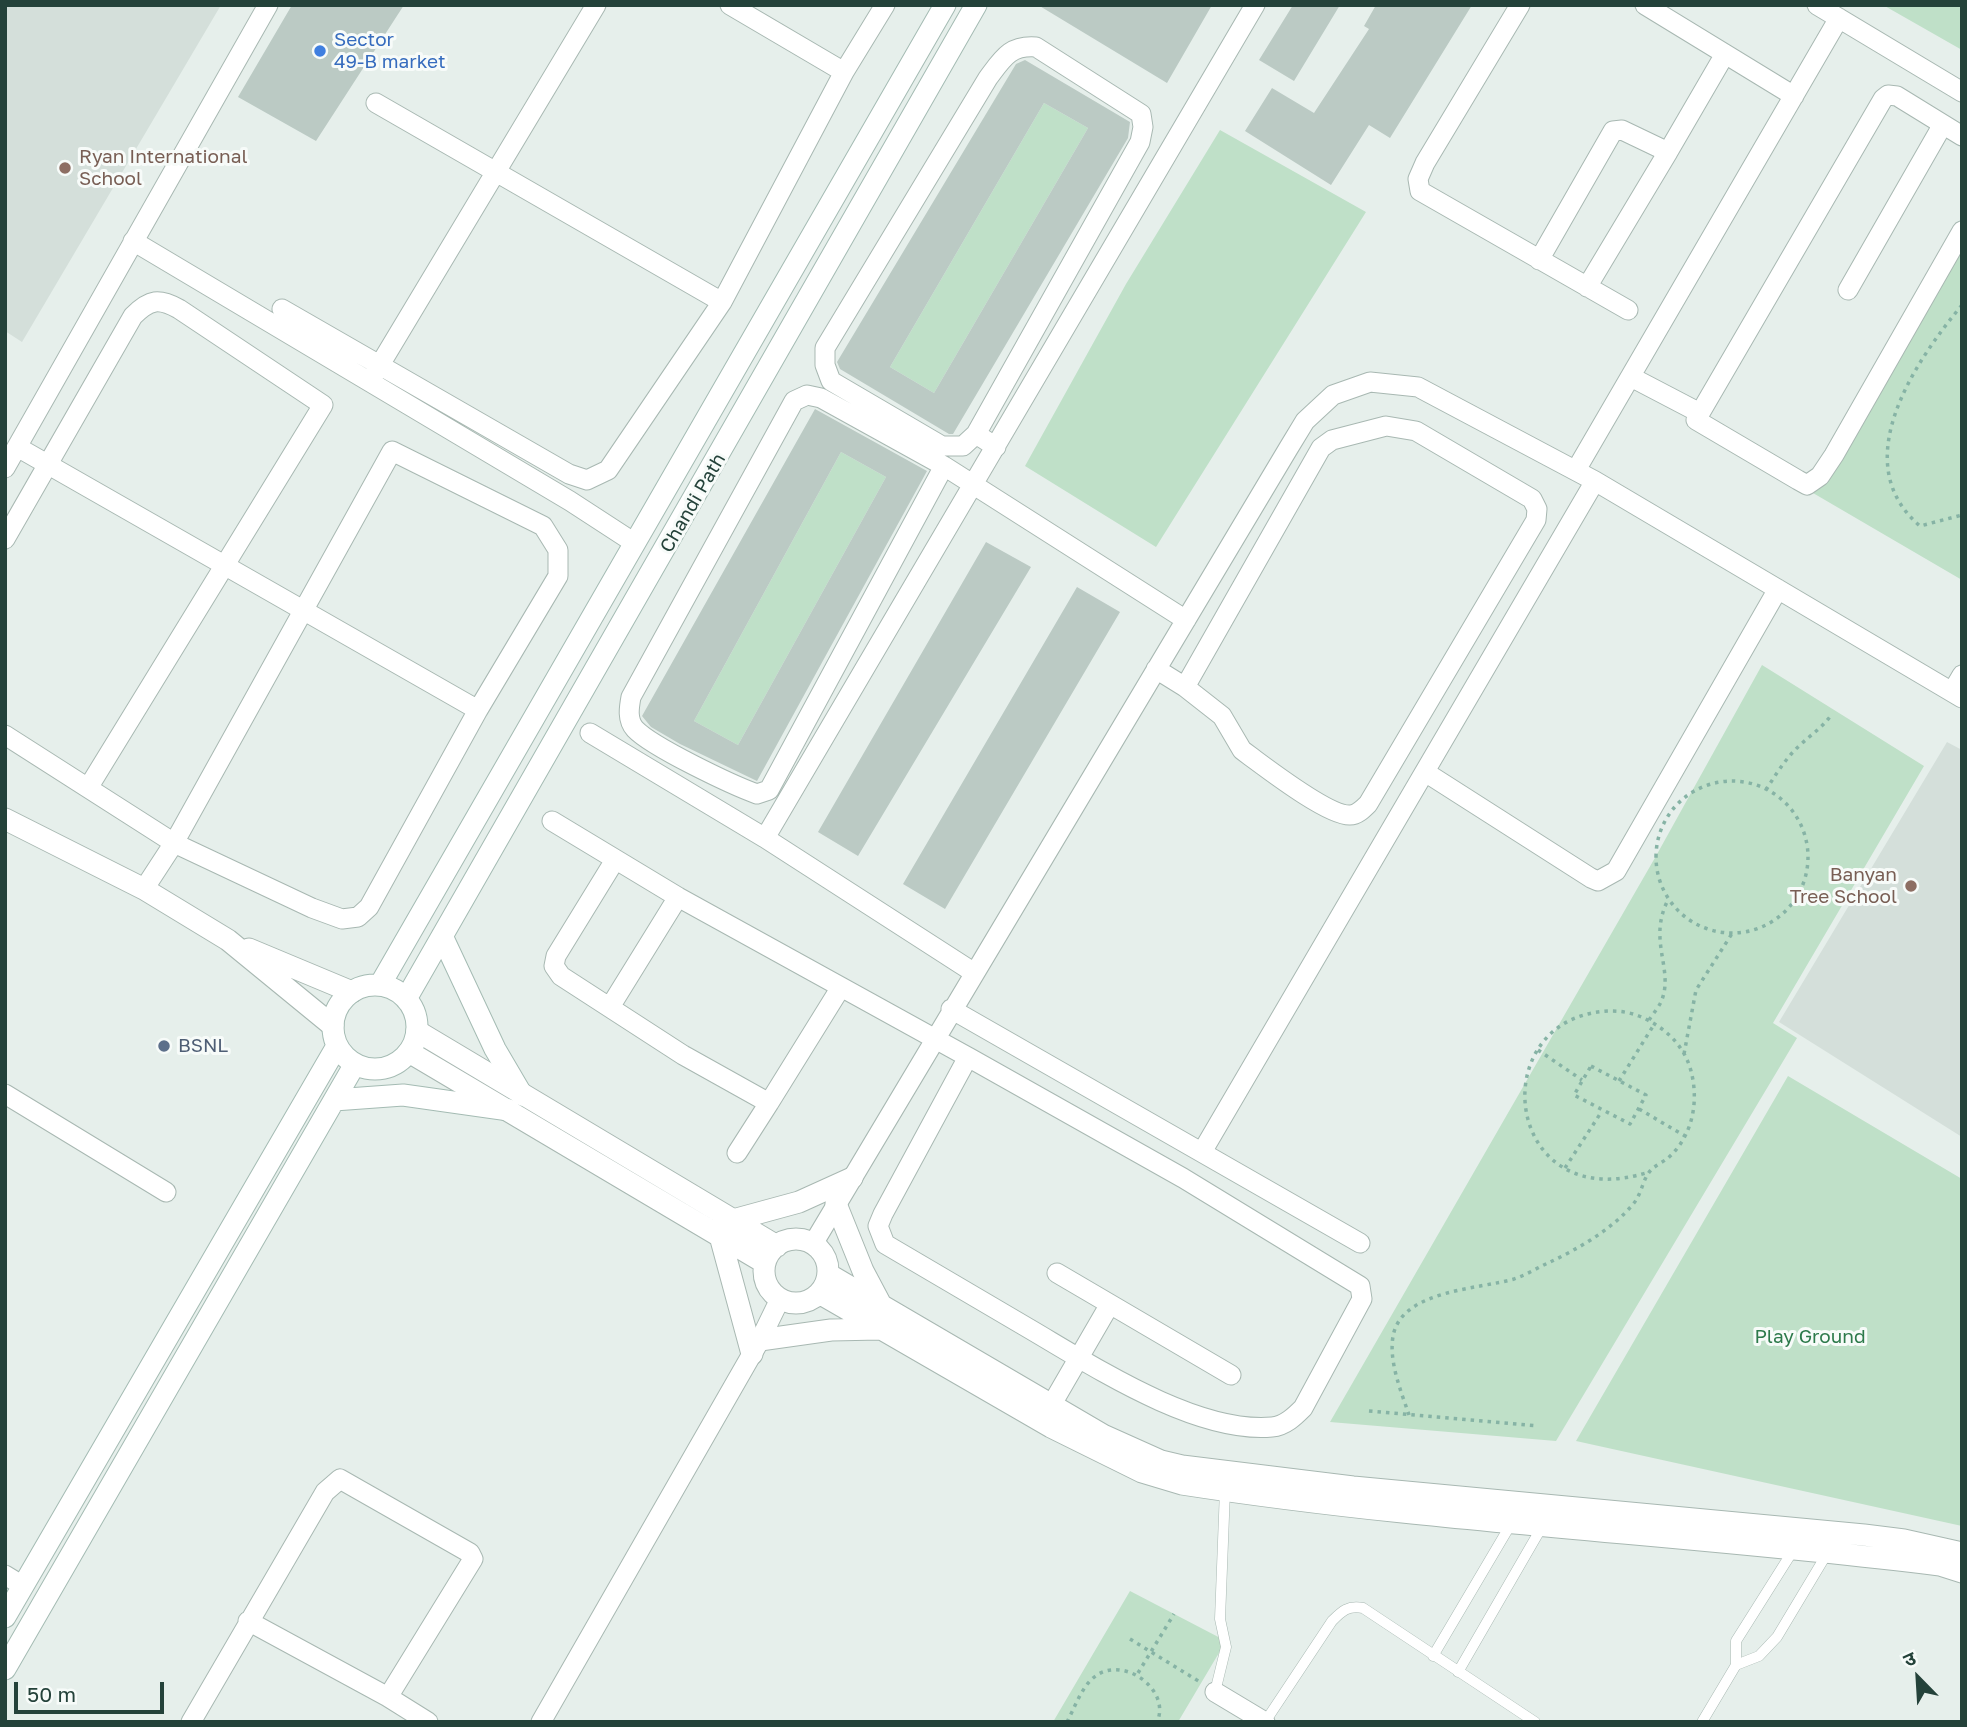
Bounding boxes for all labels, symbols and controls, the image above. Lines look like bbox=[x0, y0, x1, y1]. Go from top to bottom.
place label: Sector 49-B market bbox=[334, 29, 446, 73]
marker: Sector 49-B market bbox=[312, 43, 328, 59]
place label: Ryan International School bbox=[79, 146, 247, 190]
marker: Ryan International School bbox=[57, 160, 73, 176]
street label: Chandi Path bbox=[655, 449, 731, 557]
place label: Banyan Tree School bbox=[1790, 864, 1897, 908]
marker: Banyan Tree School bbox=[1903, 878, 1919, 894]
place label: BSNL bbox=[178, 1035, 228, 1057]
marker: BSNL bbox=[156, 1038, 172, 1054]
park label: Play Ground bbox=[1754, 1326, 1866, 1348]
north arrow bbox=[1883, 1643, 1953, 1713]
text: उ bbox=[1899, 1646, 1919, 1671]
scale bar bbox=[18, 1668, 168, 1712]
text: 50 m bbox=[27, 1681, 76, 1707]

